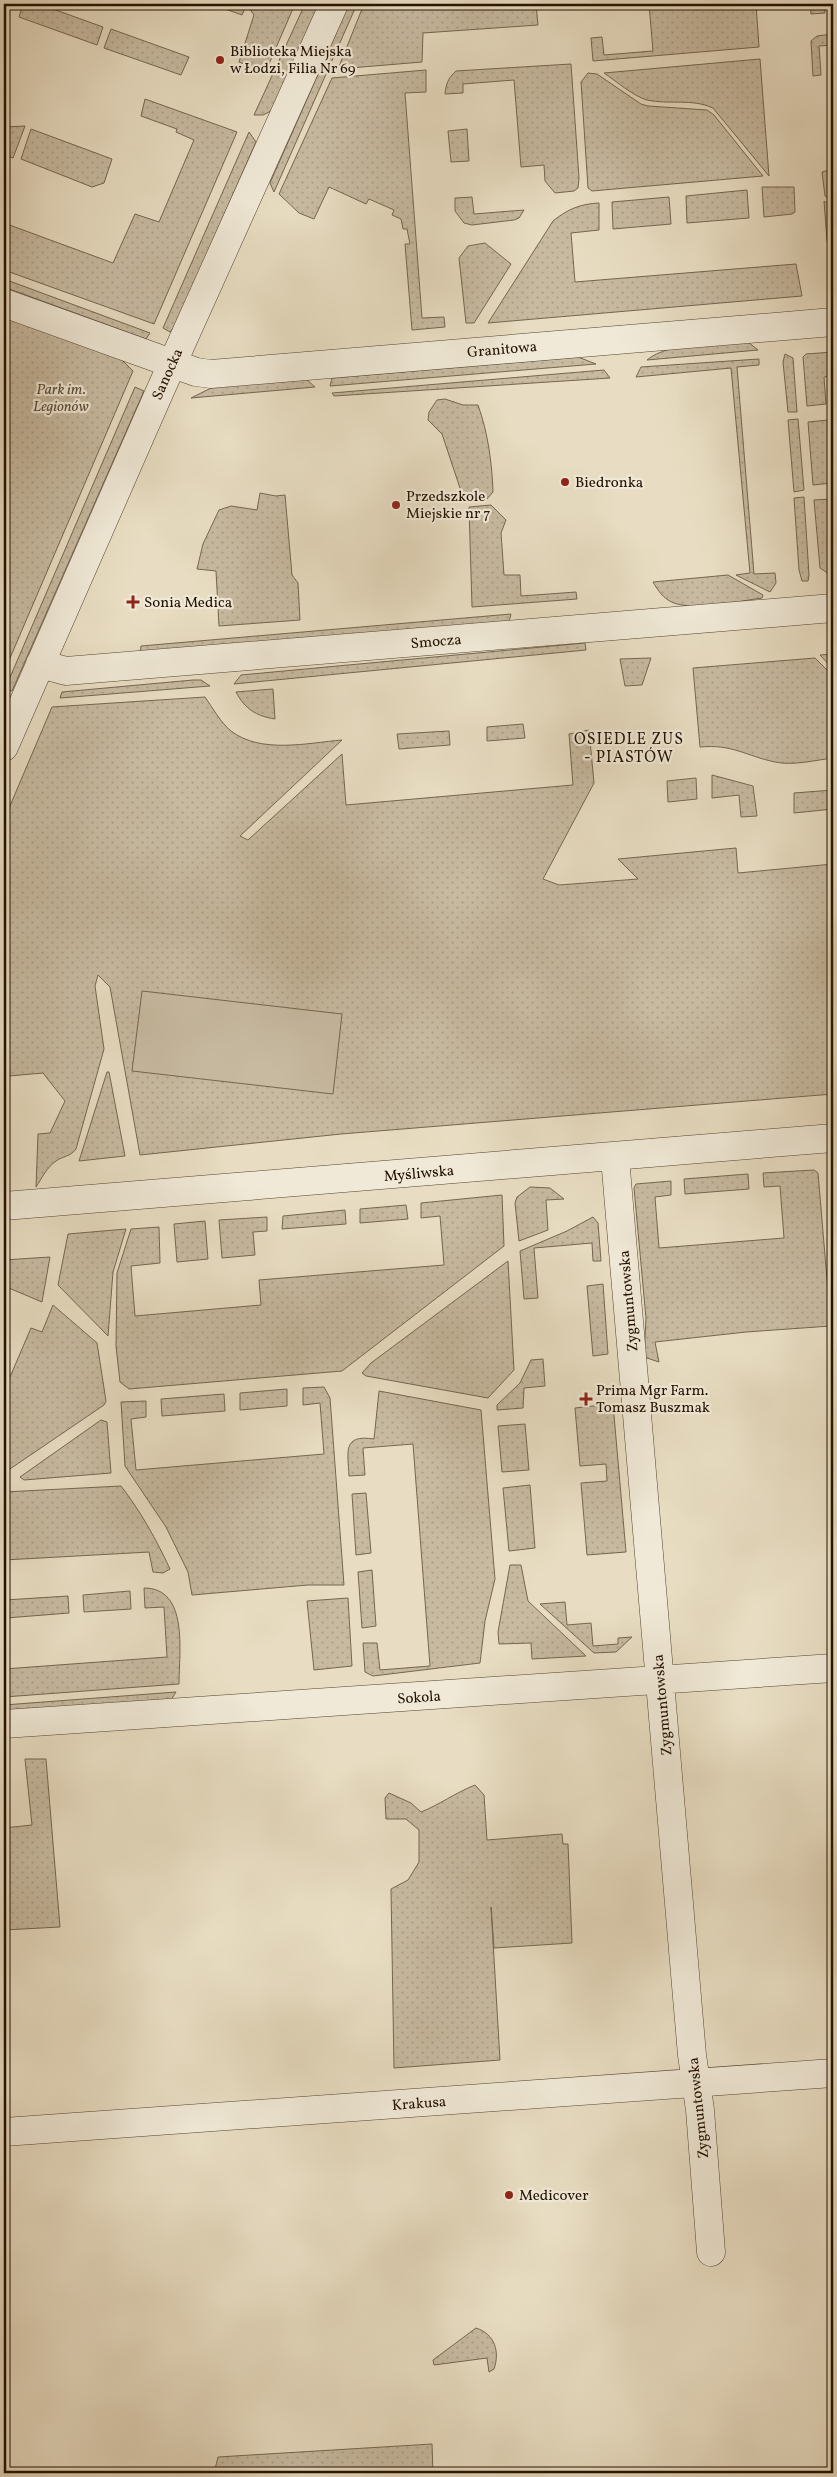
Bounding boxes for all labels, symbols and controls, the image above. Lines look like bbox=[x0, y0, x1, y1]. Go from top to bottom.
place label: Biblioteka Miejska w Łodzi, Filia Nr 69 bbox=[230, 42, 356, 80]
marker: Biblioteka Miejska w Łodzi, Filia Nr 69 bbox=[214, 54, 226, 66]
street label: Granitowa bbox=[466, 337, 538, 364]
street label: Sanocka bbox=[148, 345, 189, 404]
park label: Park im. Legionów bbox=[33, 380, 89, 418]
place label: Biedronka bbox=[575, 473, 643, 494]
marker: Biedronka bbox=[559, 476, 571, 488]
place label: Przedszkole Miejskie nr 7 bbox=[406, 487, 491, 525]
marker: Przedszkole Miejskie nr 7 bbox=[390, 499, 402, 511]
place label: Sonia Medica bbox=[144, 593, 232, 614]
marker: Sonia Medica bbox=[126, 595, 140, 609]
street label: Smocza bbox=[410, 630, 463, 655]
district label: OSIEDLE ZUS - PIASTÓW bbox=[574, 729, 684, 769]
street label: Myśliwska bbox=[383, 1161, 455, 1188]
street label: Zygmuntowska bbox=[615, 1249, 644, 1352]
place label: Prima Mgr Farm. Tomasz Buszmak bbox=[596, 1381, 710, 1419]
marker: Prima Mgr Farm. Tomasz Buszmak bbox=[580, 1393, 592, 1405]
street label: Zygmuntowska bbox=[649, 1653, 678, 1756]
street label: Sokola bbox=[396, 1686, 442, 1711]
street label: Zygmuntowska bbox=[684, 2056, 715, 2160]
street label: Krakusa bbox=[391, 2092, 447, 2117]
place label: Medicover bbox=[519, 2186, 588, 2207]
marker: Medicover bbox=[503, 2189, 515, 2201]

